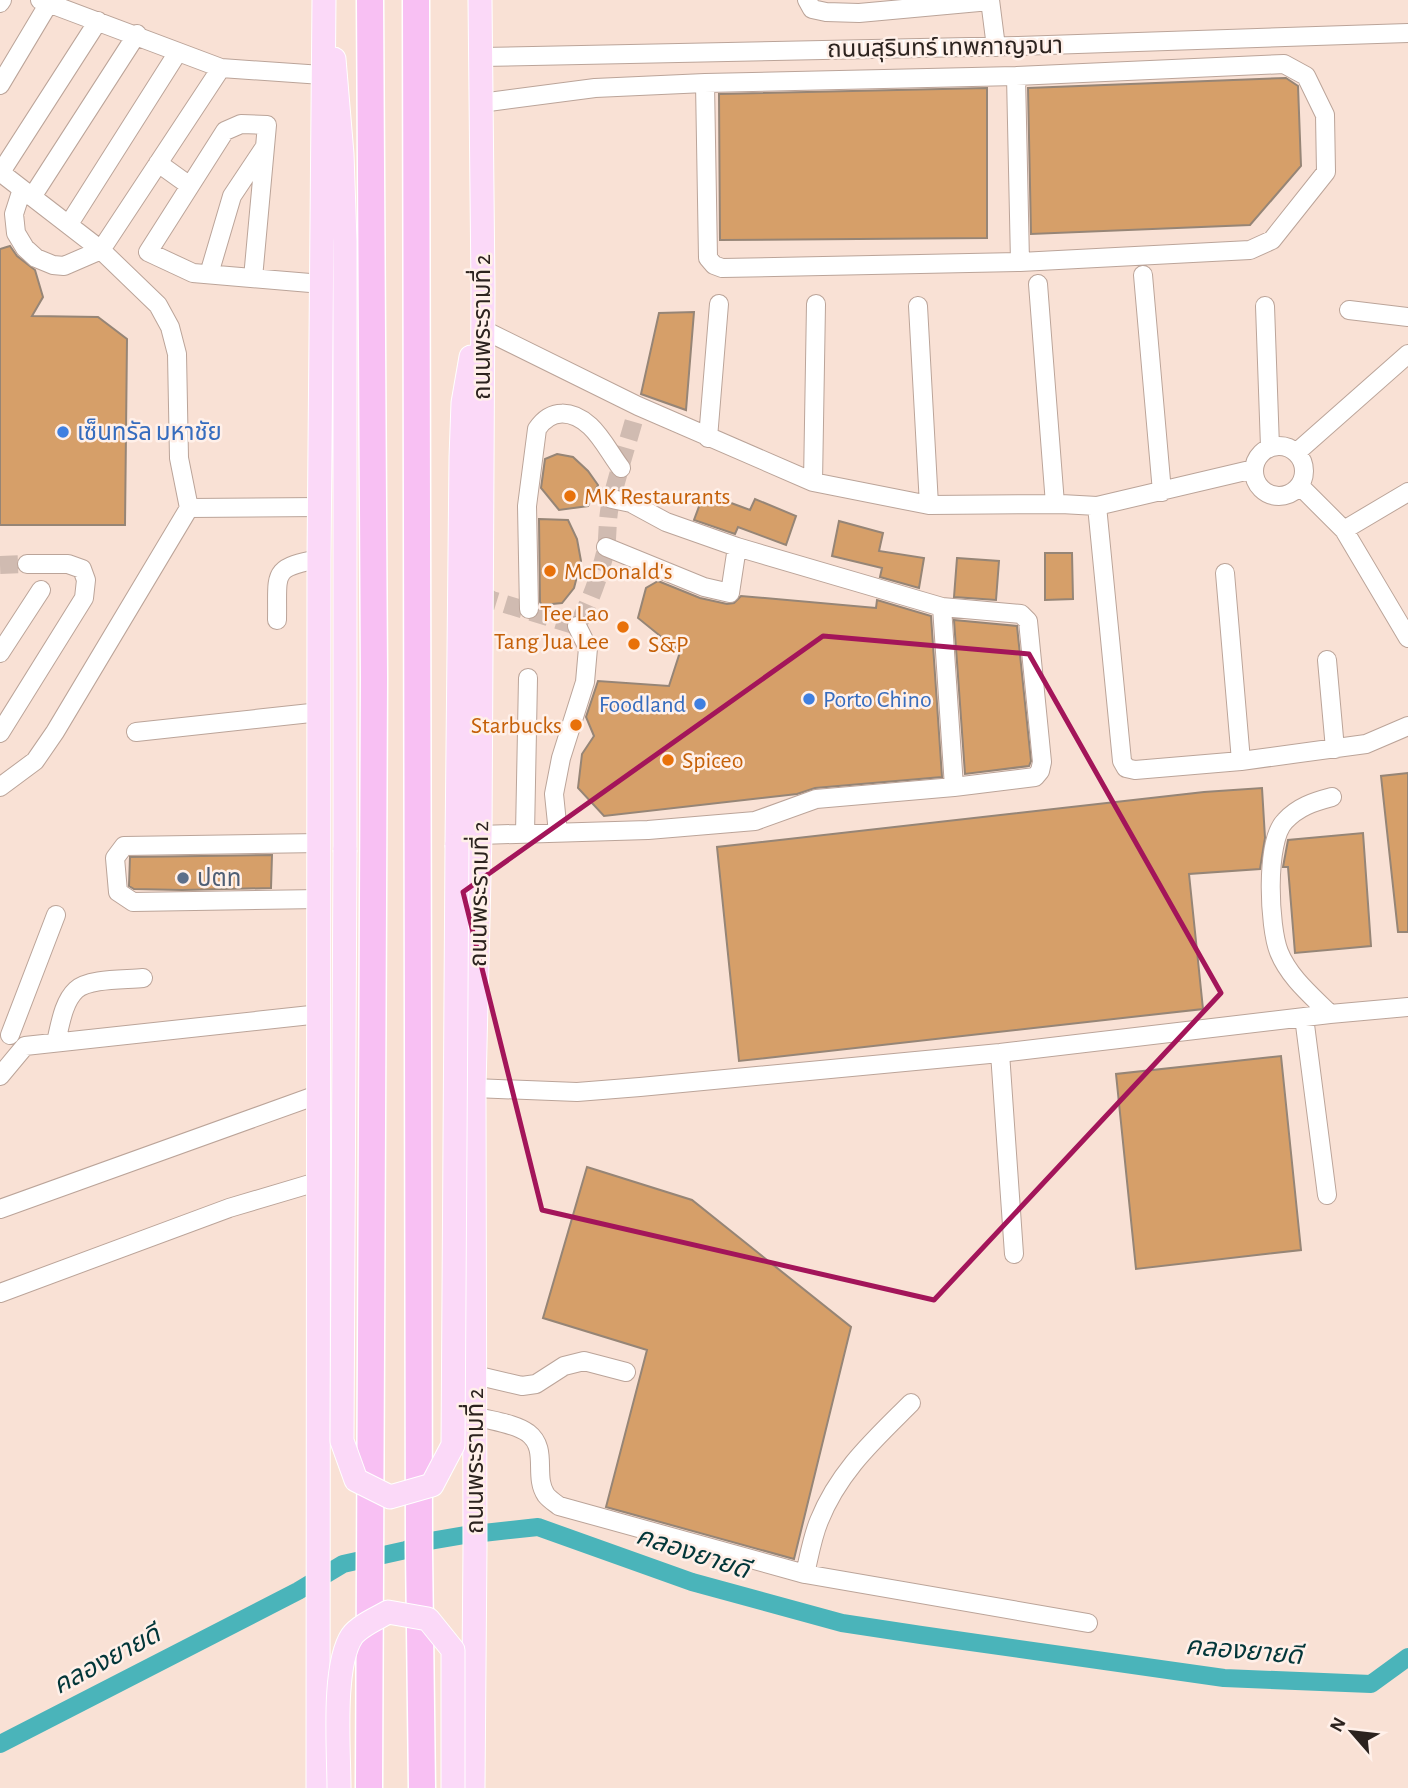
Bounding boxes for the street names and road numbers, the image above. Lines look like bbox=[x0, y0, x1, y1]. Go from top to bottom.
street label: ถนนสุรินทร์ เทพกาญจนา bbox=[827, 34, 1063, 64]
street label: ถนนพระรามที่ 2 bbox=[465, 254, 495, 400]
street label: ถนนพระรามที่ 2 bbox=[461, 821, 493, 967]
street label: ถนนพระรามที่ 2 bbox=[458, 1388, 488, 1534]

